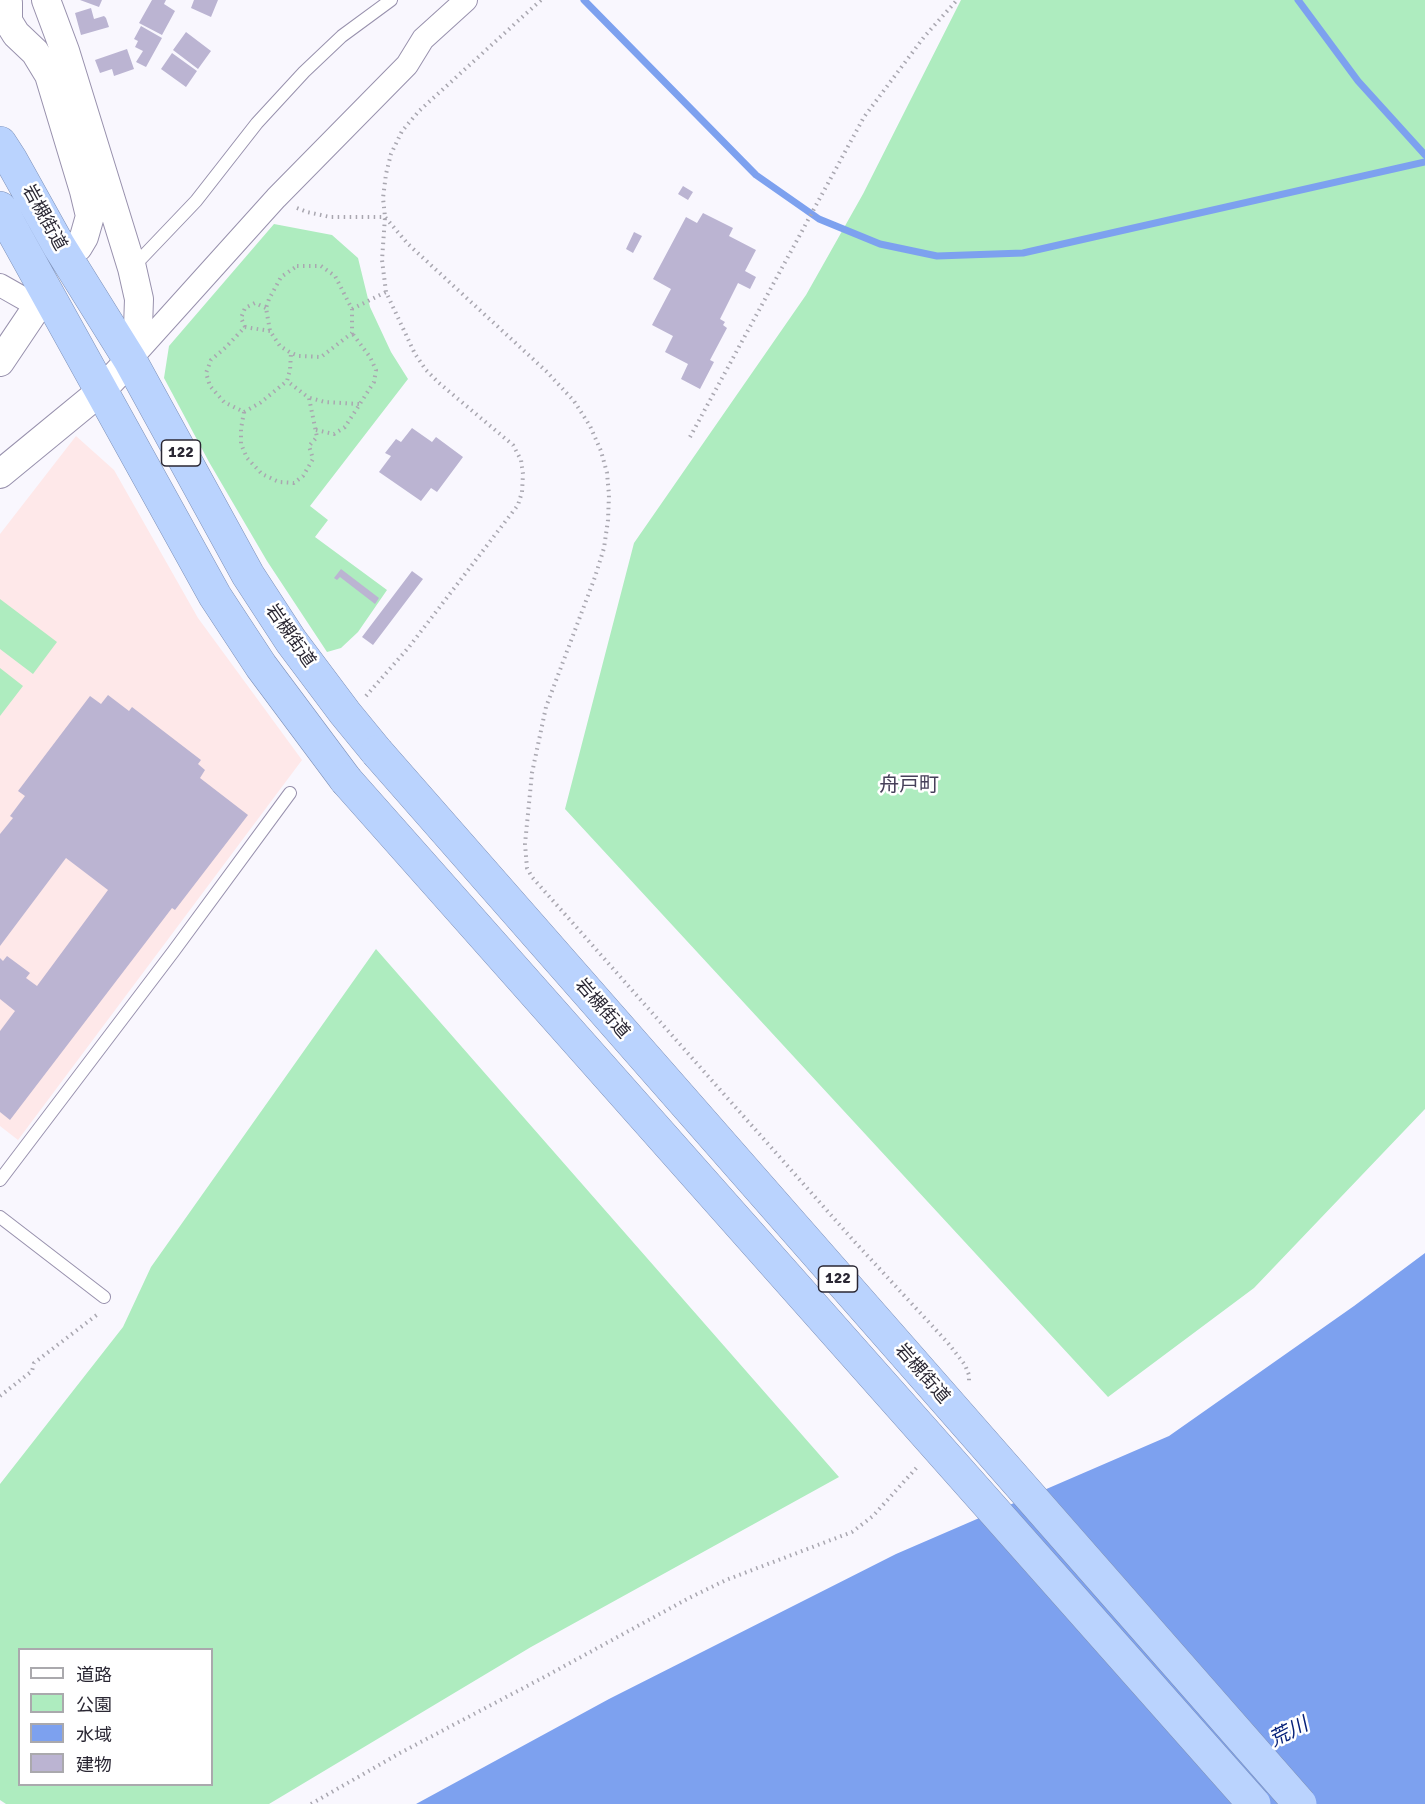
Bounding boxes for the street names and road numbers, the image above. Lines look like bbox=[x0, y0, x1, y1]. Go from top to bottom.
street label: 岩槻街道 bbox=[17, 181, 71, 255]
road number: 122 bbox=[162, 440, 201, 466]
street label: 岩槻街道 bbox=[261, 600, 319, 672]
street label: 岩槻街道 bbox=[570, 975, 634, 1043]
road number: 122 bbox=[818, 1266, 858, 1292]
street label: 岩槻街道 bbox=[890, 1340, 954, 1408]

